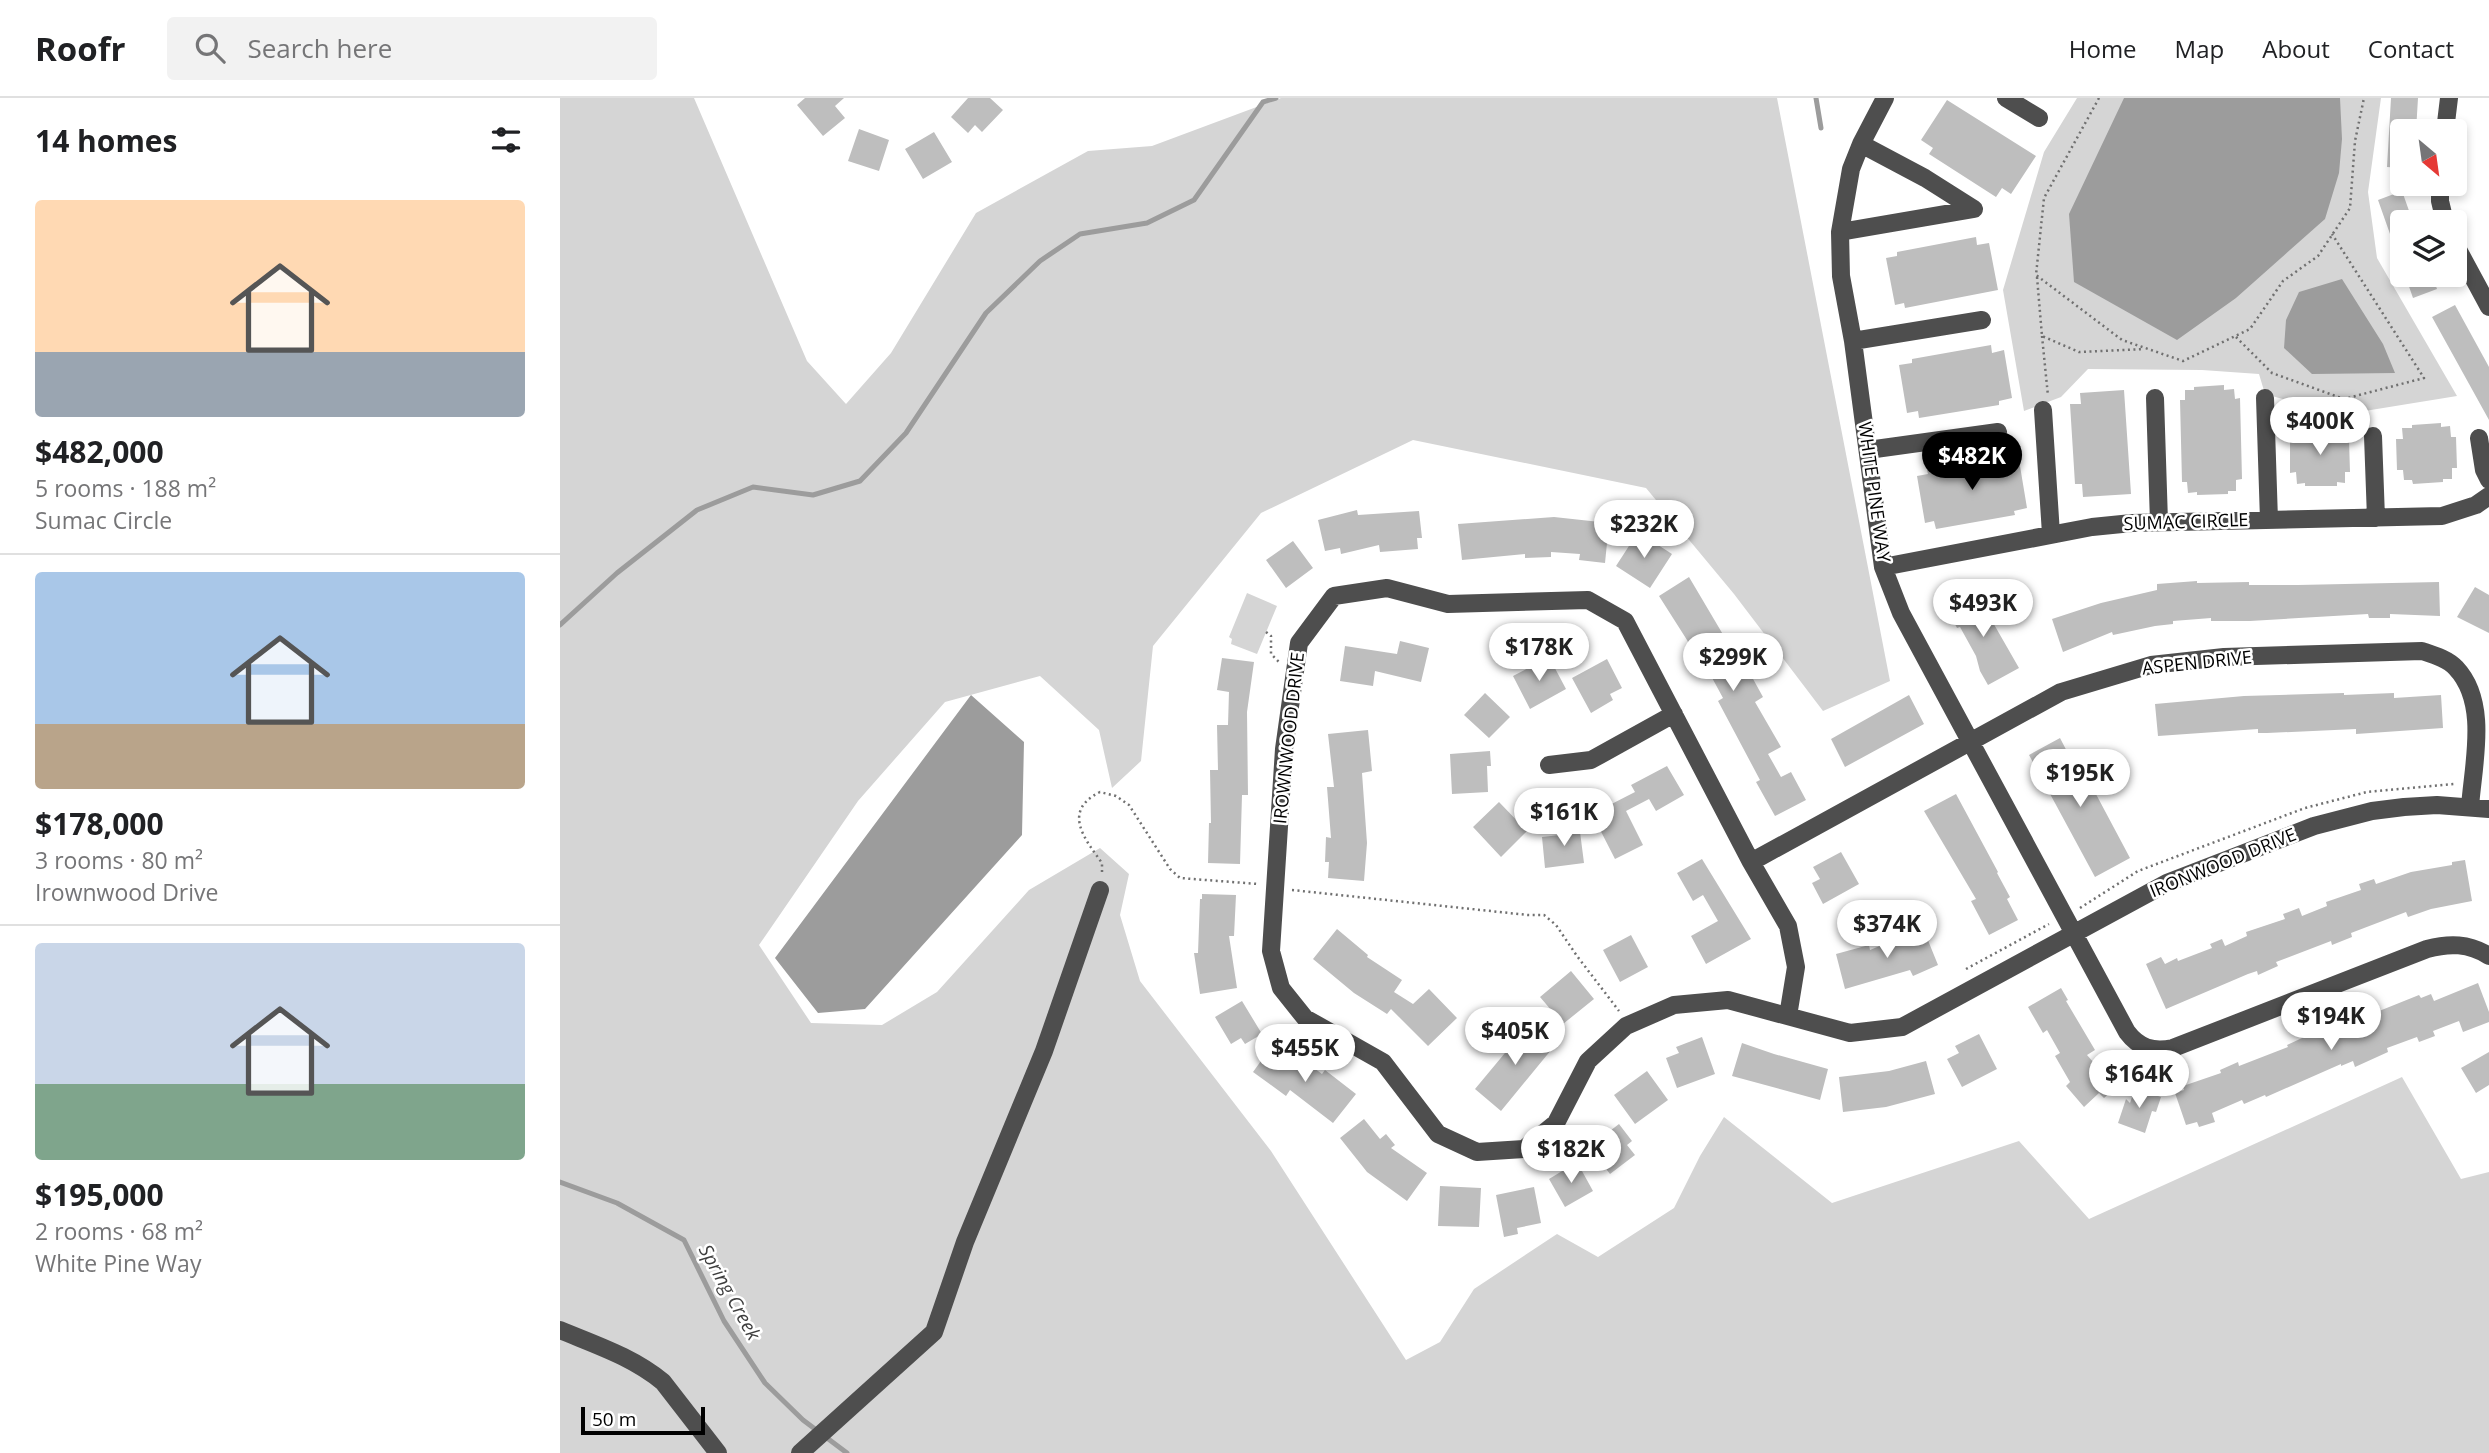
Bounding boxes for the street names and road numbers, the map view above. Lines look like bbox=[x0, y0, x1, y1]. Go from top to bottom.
street label: WHITE PINE WAY bbox=[1853, 420, 1897, 565]
street label: SUMAC CIRCLE bbox=[2123, 507, 2249, 535]
street label: ASPEN DRIVE bbox=[2141, 644, 2253, 680]
street label: IROWNWOOD DRIVE bbox=[1267, 651, 1309, 825]
street label: IRONWOOD DRIVE bbox=[2146, 822, 2299, 902]

